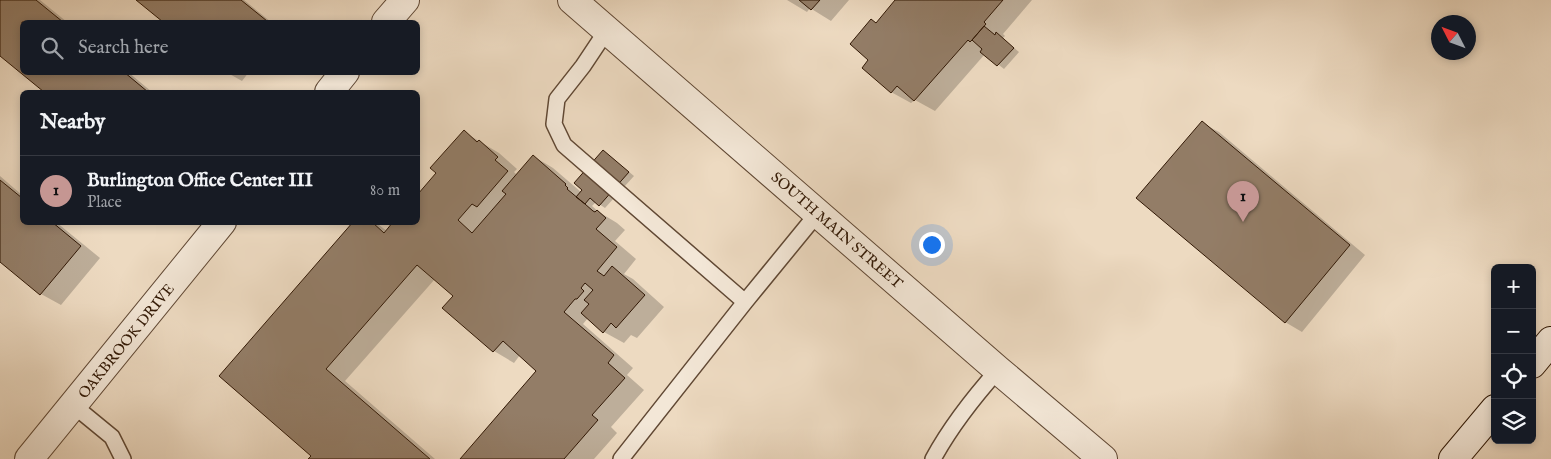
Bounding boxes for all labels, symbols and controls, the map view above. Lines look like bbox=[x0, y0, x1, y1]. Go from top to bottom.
north arrow bbox=[1431, 15, 1476, 60]
search box bbox=[20, 20, 420, 75]
icon: search bbox=[38, 34, 66, 62]
text: Search here bbox=[78, 36, 169, 60]
text: Nearby bbox=[40, 109, 105, 136]
street label: SOUTH MAIN STREET bbox=[767, 168, 907, 293]
text: Burlington Office Center III bbox=[87, 169, 313, 193]
text: 1 bbox=[53, 181, 59, 201]
text: 80 m bbox=[370, 181, 400, 201]
pin: 1 bbox=[1227, 181, 1259, 222]
text: Place bbox=[87, 193, 122, 213]
your location bbox=[919, 232, 945, 258]
map controls bbox=[1491, 264, 1536, 444]
button: + bbox=[1491, 264, 1536, 309]
street label: OAKBROOK DRIVE bbox=[74, 280, 179, 403]
button: − bbox=[1491, 309, 1536, 354]
button: locate bbox=[1491, 354, 1536, 399]
button: layers bbox=[1491, 399, 1536, 444]

